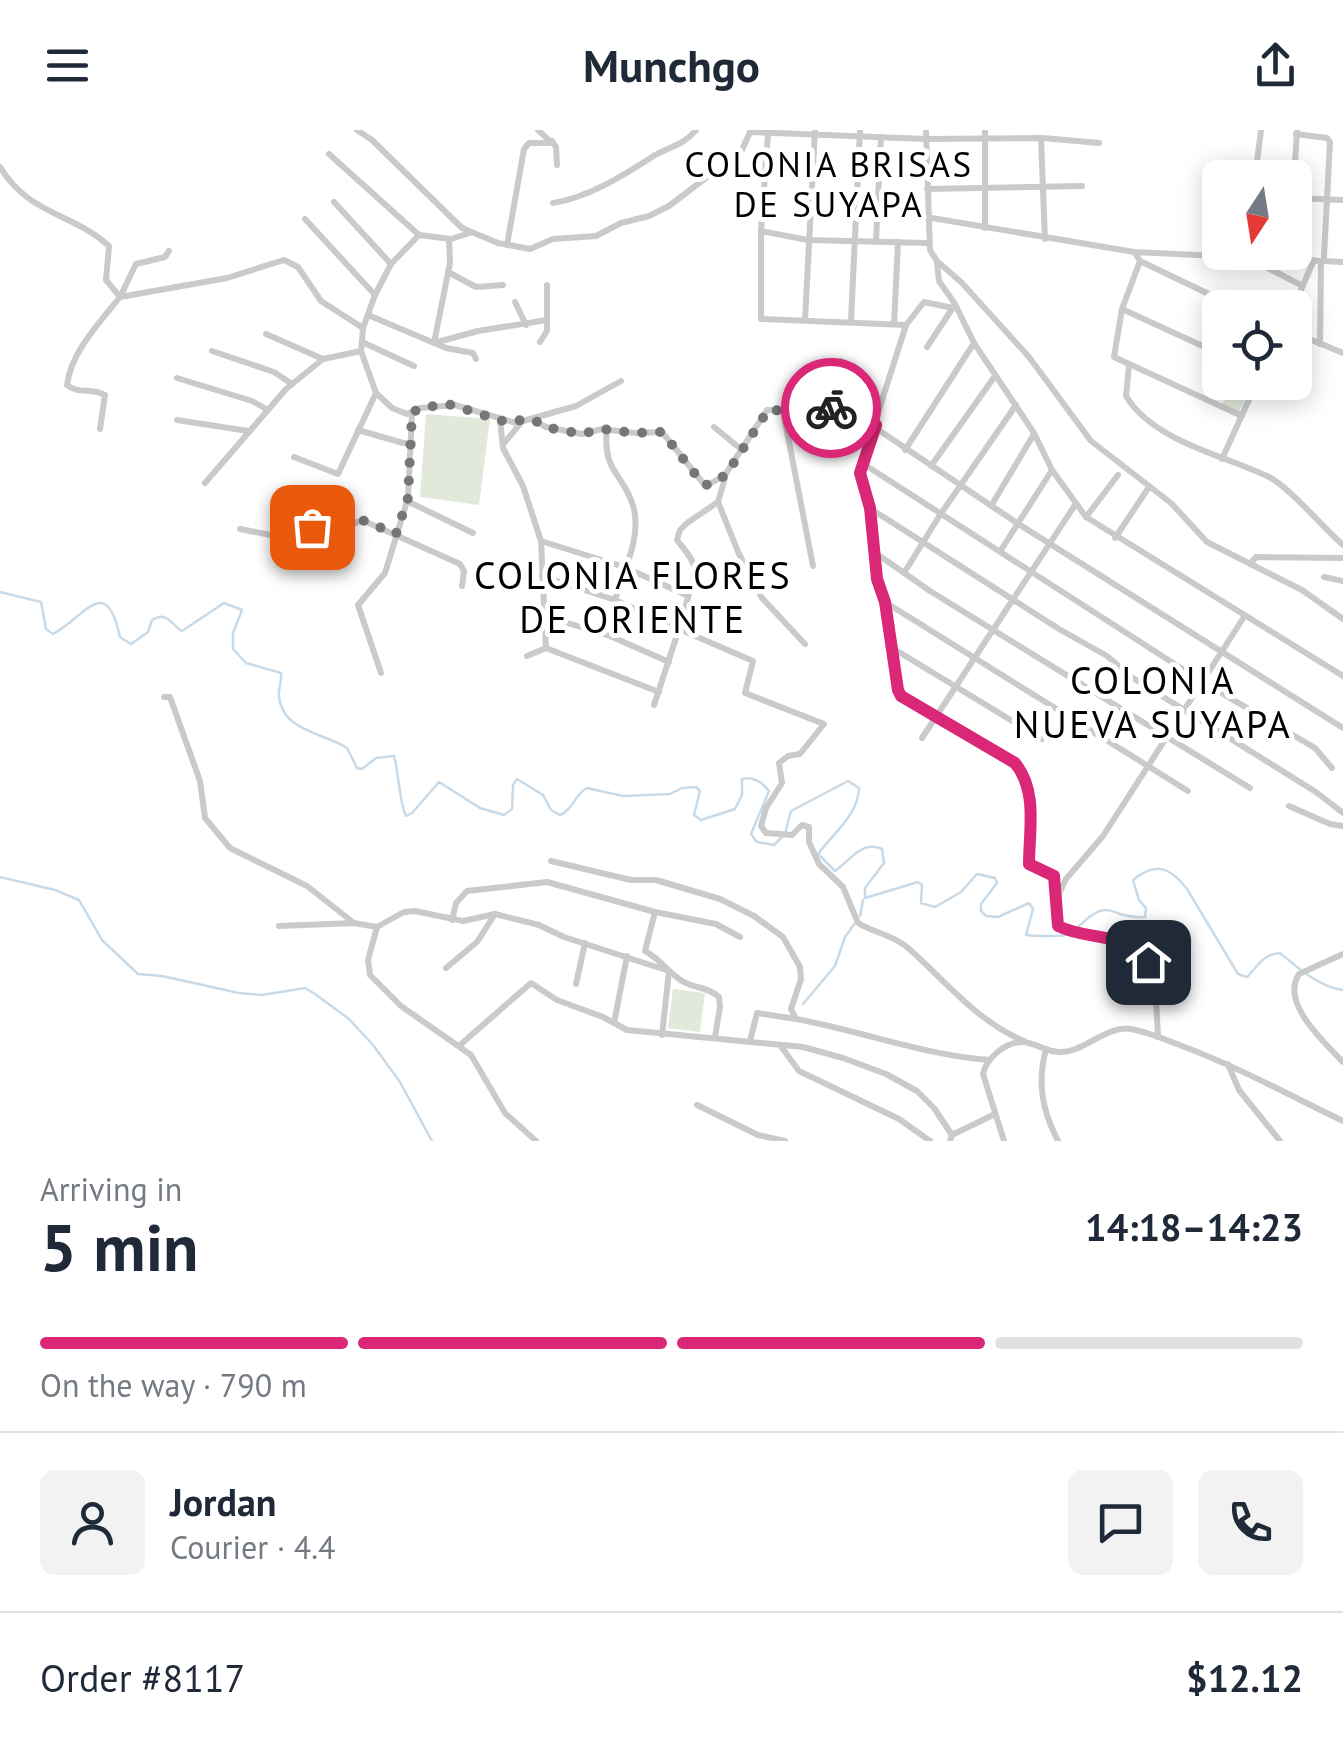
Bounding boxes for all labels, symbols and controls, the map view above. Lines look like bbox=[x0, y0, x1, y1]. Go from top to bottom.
text: Munchgo bbox=[583, 36, 760, 94]
icon: menu bbox=[40, 38, 95, 93]
icon: share bbox=[1248, 38, 1303, 93]
district label: COLONIA BRISAS DE SUYAPA bbox=[685, 141, 973, 227]
north arrow bbox=[1202, 160, 1312, 270]
map controls bbox=[1202, 160, 1312, 400]
button: locate bbox=[1202, 290, 1312, 400]
courier bbox=[781, 358, 881, 458]
icon: bike bbox=[804, 381, 859, 436]
pin bbox=[270, 485, 355, 570]
icon: bag bbox=[285, 500, 340, 555]
district label: COLONIA FLORES DE ORIENTE bbox=[474, 550, 792, 643]
district label: COLONIA NUEVA SUYAPA bbox=[1014, 655, 1292, 748]
pin bbox=[1106, 920, 1191, 1005]
icon: home bbox=[1121, 935, 1176, 990]
text: Arriving in bbox=[40, 1168, 182, 1210]
text: 14:18–14:23 bbox=[1085, 1202, 1303, 1251]
text: 5 min bbox=[40, 1205, 199, 1289]
text: On the way · 790 m bbox=[40, 1364, 307, 1406]
button: person bbox=[40, 1470, 145, 1575]
button: chat bbox=[1068, 1470, 1173, 1575]
button: phone bbox=[1198, 1470, 1303, 1575]
text: Jordan bbox=[170, 1477, 276, 1526]
text: Courier · 4.4 bbox=[170, 1526, 336, 1568]
text: Order #8117 bbox=[40, 1653, 245, 1702]
text: $12.12 bbox=[1186, 1653, 1303, 1702]

